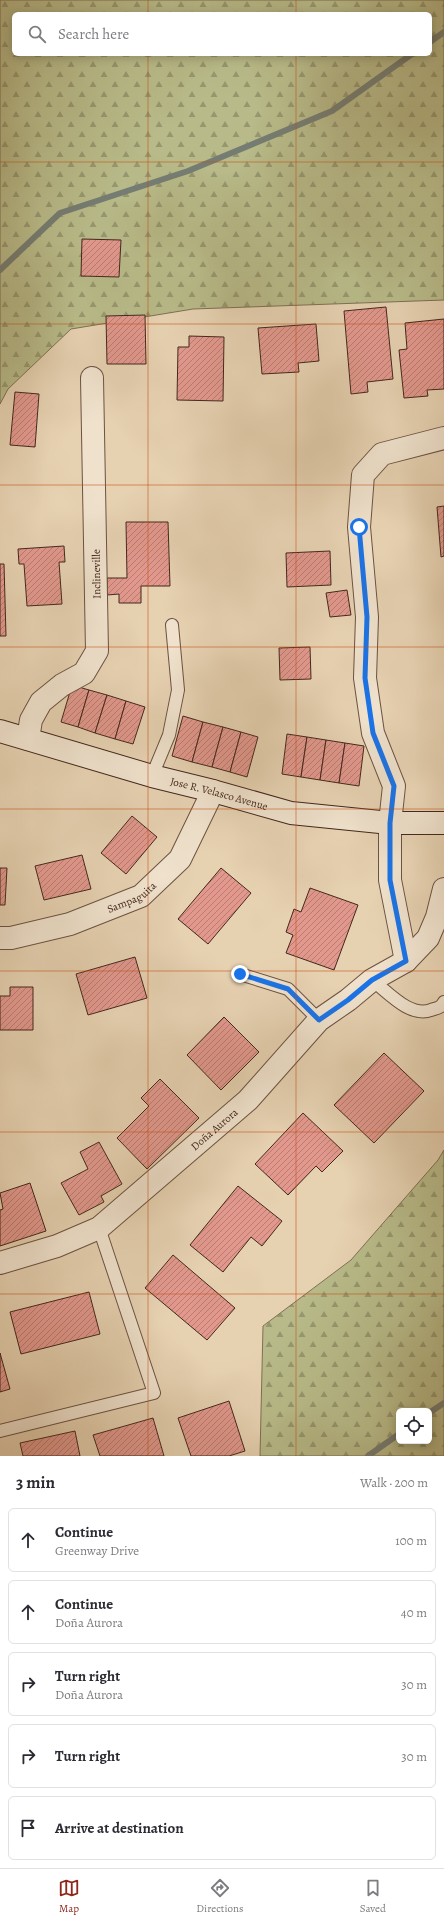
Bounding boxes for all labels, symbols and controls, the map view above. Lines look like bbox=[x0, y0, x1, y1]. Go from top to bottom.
search box bbox=[12, 12, 432, 56]
icon: search bbox=[26, 23, 48, 45]
text: Search here bbox=[58, 24, 129, 44]
route start bbox=[350, 518, 368, 536]
street label: Inclineville bbox=[89, 549, 104, 599]
street label: Jose R. Velasco Avenue bbox=[169, 774, 270, 814]
street label: Sampaguita bbox=[105, 878, 160, 917]
route end bbox=[231, 965, 249, 983]
street label: Doña Aurora bbox=[188, 1104, 242, 1154]
map controls bbox=[396, 1408, 432, 1444]
button: locate bbox=[396, 1408, 432, 1444]
text: 3 min bbox=[16, 1471, 55, 1494]
text: Walk · 200 m bbox=[360, 1474, 428, 1491]
text: Continue bbox=[55, 1522, 113, 1542]
icon: ahead bbox=[17, 1529, 39, 1551]
text: 100 m bbox=[395, 1532, 427, 1549]
text: Greenway Drive bbox=[55, 1542, 139, 1559]
text: Continue bbox=[55, 1594, 113, 1614]
icon: ahead bbox=[17, 1601, 39, 1623]
text: 40 m bbox=[401, 1604, 427, 1621]
text: Doña Aurora bbox=[55, 1614, 123, 1631]
text: Turn right bbox=[55, 1666, 120, 1686]
icon: right bbox=[17, 1673, 39, 1695]
text: 30 m bbox=[401, 1676, 427, 1693]
text: Doña Aurora bbox=[55, 1686, 123, 1703]
icon: right bbox=[17, 1745, 39, 1767]
text: Turn right bbox=[55, 1746, 120, 1766]
text: 30 m bbox=[401, 1748, 427, 1765]
icon: arrive bbox=[17, 1817, 39, 1839]
text: Arrive at destination bbox=[55, 1818, 184, 1838]
tab: Map bbox=[58, 1877, 80, 1916]
tab: Directions bbox=[196, 1877, 244, 1916]
tab: Saved bbox=[360, 1877, 386, 1916]

